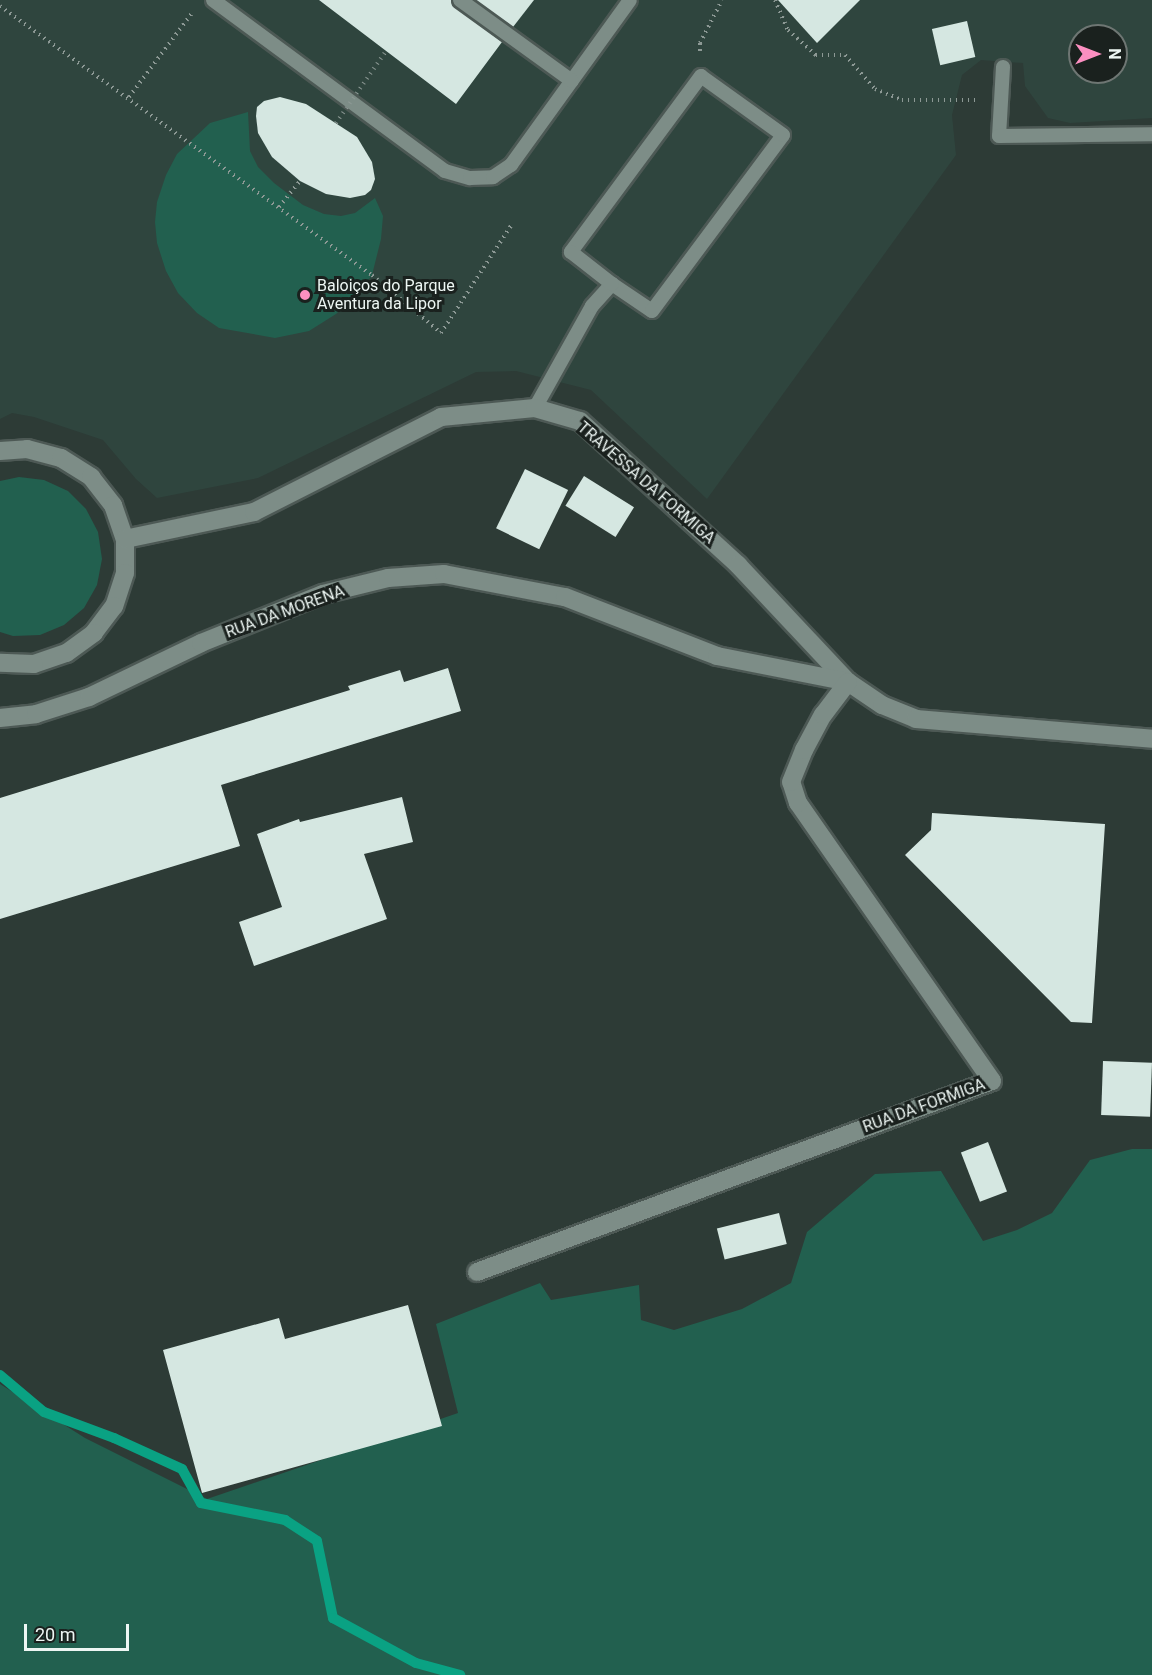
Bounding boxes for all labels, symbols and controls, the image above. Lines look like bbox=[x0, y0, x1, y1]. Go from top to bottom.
north arrow bbox=[1068, 24, 1128, 84]
text: N bbox=[1105, 48, 1124, 60]
place label: Baloiços do Parque Aventura da Lipor bbox=[317, 276, 455, 314]
marker: Baloiços do Parque Aventura da Lipor bbox=[298, 288, 312, 302]
street label: TRAVESSA DA FORMIGA bbox=[573, 418, 719, 548]
street label: RUA DA MORENA bbox=[223, 582, 347, 642]
street label: RUA DA FORMIGA bbox=[860, 1075, 988, 1137]
scale bar bbox=[27, 1612, 132, 1650]
text: 20 m bbox=[35, 1624, 75, 1645]

